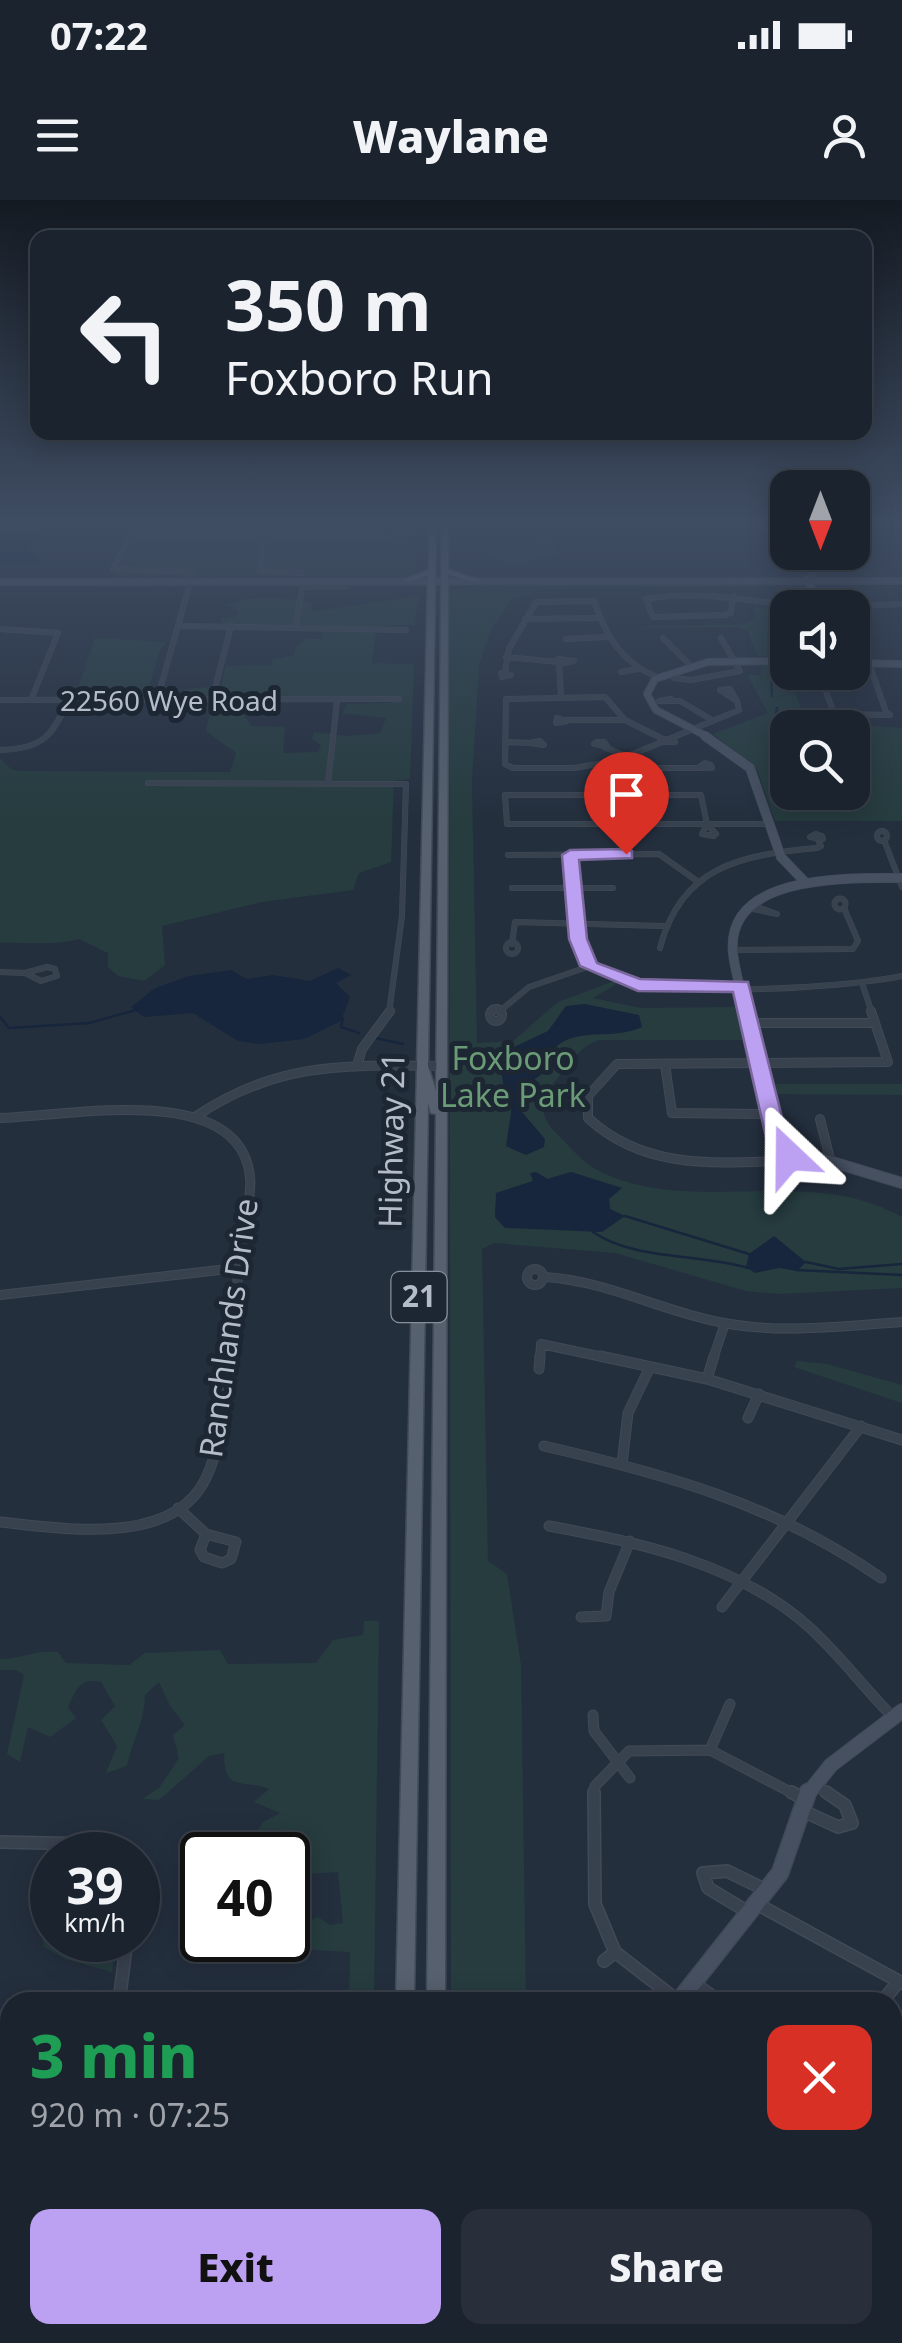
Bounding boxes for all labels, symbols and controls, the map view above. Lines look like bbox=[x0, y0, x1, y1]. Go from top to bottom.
text: 07:22 bbox=[50, 9, 148, 61]
text: Waylane bbox=[353, 105, 549, 166]
icon: menu bbox=[30, 108, 85, 163]
icon: person bbox=[817, 108, 872, 163]
text: 350 m bbox=[225, 256, 432, 352]
icon: left bbox=[60, 270, 190, 400]
text: Foxboro Run bbox=[225, 347, 494, 408]
north arrow bbox=[770, 470, 870, 570]
map controls bbox=[770, 470, 870, 810]
button: sound bbox=[770, 590, 870, 690]
street label: 22560 Wye Road bbox=[60, 681, 278, 719]
button: search bbox=[770, 710, 870, 810]
pin bbox=[584, 752, 669, 855]
icon: arrive bbox=[599, 767, 654, 822]
park label: Foxboro Lake Park bbox=[440, 1036, 586, 1116]
street label: Highway 21 bbox=[367, 1052, 414, 1228]
position arrow bbox=[737, 1104, 841, 1208]
street label: Ranchlands Drive bbox=[188, 1195, 267, 1460]
road number: 21 bbox=[392, 1272, 446, 1322]
speed limit sign: 40 bbox=[180, 1832, 310, 1962]
text: 39 bbox=[66, 1851, 124, 1919]
text: km/h bbox=[64, 1905, 126, 1939]
text: 3 min bbox=[30, 2014, 198, 2096]
button: close bbox=[767, 2025, 872, 2130]
text: 920 m · 07:25 bbox=[30, 2093, 230, 2136]
button: Exit bbox=[30, 2209, 441, 2324]
button: Share bbox=[461, 2209, 872, 2324]

